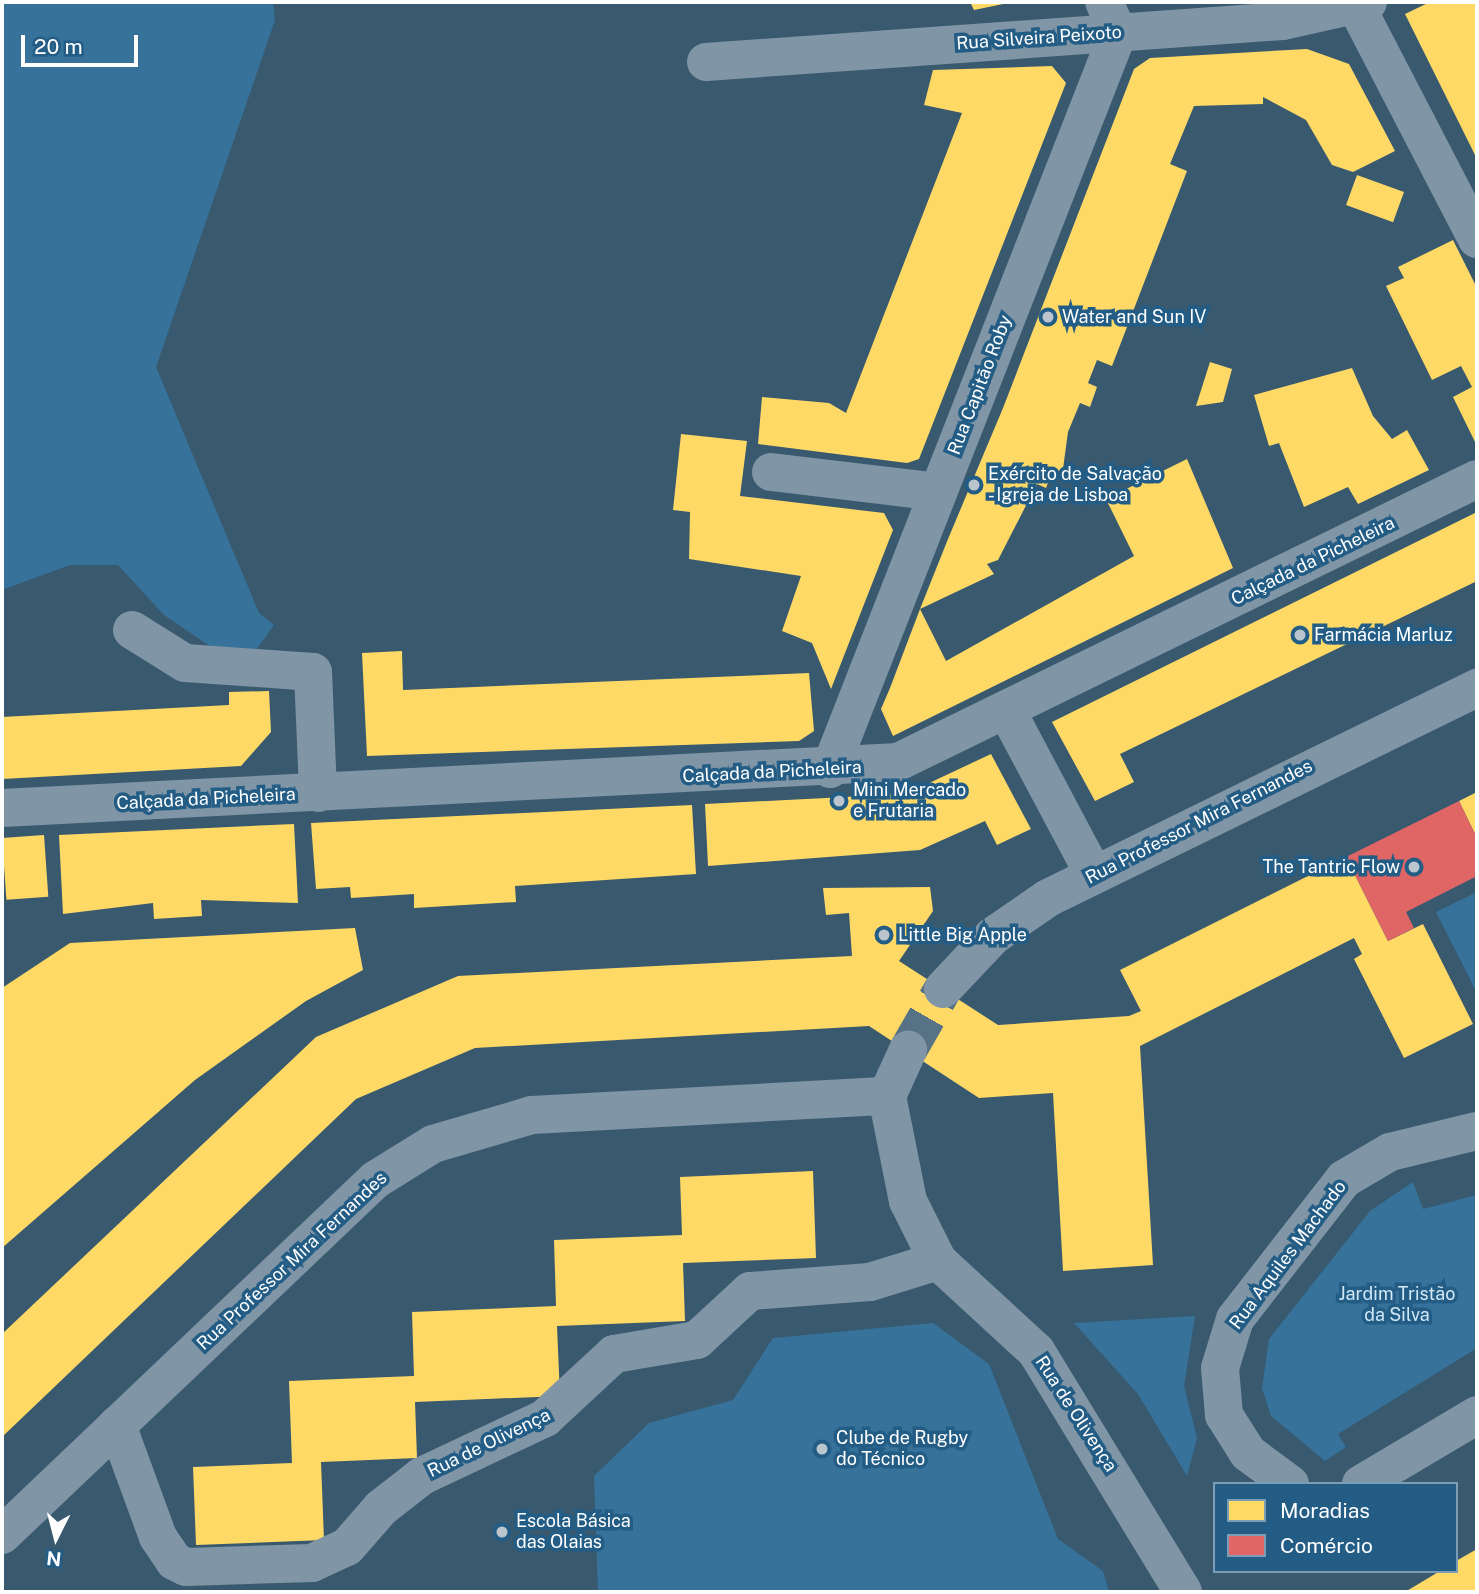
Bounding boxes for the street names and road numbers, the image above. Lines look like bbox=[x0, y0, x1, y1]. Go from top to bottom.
street label: Rua Silveira Peixoto bbox=[956, 21, 1122, 55]
street label: Rua Capitão Roby bbox=[943, 312, 1017, 458]
street label: Calçada da Picheleira bbox=[1228, 512, 1398, 610]
street label: Rua Professor Mira Fernandes bbox=[1082, 755, 1316, 889]
street label: Calçada da Picheleira bbox=[682, 757, 862, 787]
street label: Calçada da Picheleira bbox=[116, 784, 296, 814]
street label: Rua Professor Mira Fernandes bbox=[193, 1167, 391, 1355]
street label: Rua Aquiles Machado bbox=[1225, 1176, 1351, 1334]
street label: Rua de Olivença bbox=[1030, 1352, 1122, 1476]
street label: Rua de Olivença bbox=[424, 1404, 554, 1482]

